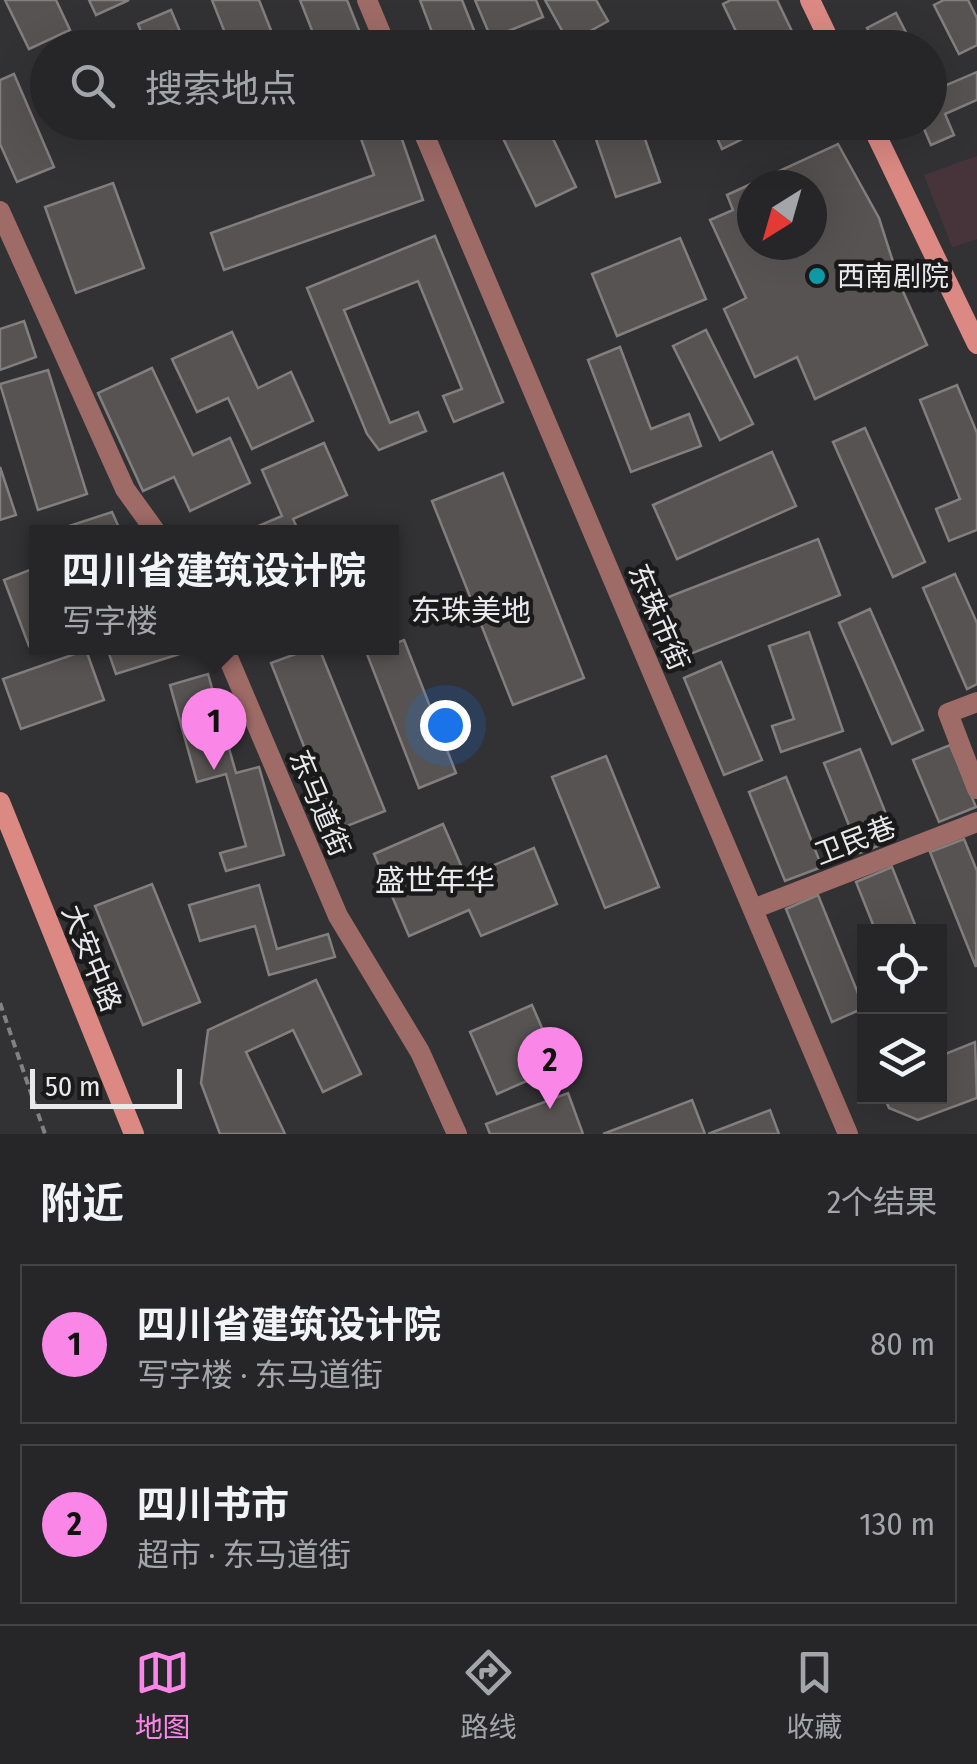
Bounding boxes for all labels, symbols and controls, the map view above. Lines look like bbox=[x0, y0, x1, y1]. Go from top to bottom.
search box bbox=[30, 30, 947, 140]
icon: search bbox=[65, 58, 120, 113]
text: 搜索地点 bbox=[145, 66, 297, 112]
north arrow bbox=[737, 170, 827, 260]
place label: 西南剧院 bbox=[837, 260, 949, 293]
marker: 西南剧院 bbox=[806, 265, 828, 287]
popup bbox=[29, 525, 399, 655]
text: 四川省建筑设计院 bbox=[62, 548, 366, 594]
street label: 东珠市街 bbox=[621, 559, 696, 675]
district label: 东珠美地 bbox=[411, 593, 531, 629]
text: 写字楼 bbox=[62, 602, 158, 640]
pin: 1 bbox=[182, 688, 246, 770]
your location bbox=[420, 700, 471, 751]
street label: 东马道街 bbox=[282, 745, 357, 861]
street label: 卫民巷 bbox=[810, 810, 900, 871]
district label: 盛世年华 bbox=[375, 863, 495, 899]
street label: 大安中路 bbox=[55, 900, 128, 1016]
map controls bbox=[857, 924, 947, 1104]
button: locate bbox=[857, 924, 947, 1014]
button: layers bbox=[857, 1014, 947, 1104]
pin: 2 bbox=[518, 1026, 582, 1109]
scale bar bbox=[30, 1064, 182, 1108]
text: 50 m bbox=[45, 1070, 101, 1103]
text: 附近 bbox=[40, 1179, 124, 1229]
text: 2个结果 bbox=[827, 1183, 937, 1221]
text: 四川省建筑设计院 bbox=[137, 1302, 441, 1348]
text: 1 bbox=[68, 1325, 81, 1363]
text: 80 m bbox=[870, 1325, 935, 1363]
text: 写字楼 · 东马道街 bbox=[137, 1356, 383, 1394]
text: 四川书市 bbox=[137, 1482, 289, 1528]
text: 2 bbox=[67, 1505, 82, 1543]
text: 130 m bbox=[859, 1505, 935, 1543]
text: 超市 · 东马道街 bbox=[137, 1536, 351, 1574]
tab: 地图 bbox=[135, 1645, 191, 1745]
tab: 路线 bbox=[460, 1645, 516, 1745]
tab: 收藏 bbox=[786, 1645, 842, 1745]

